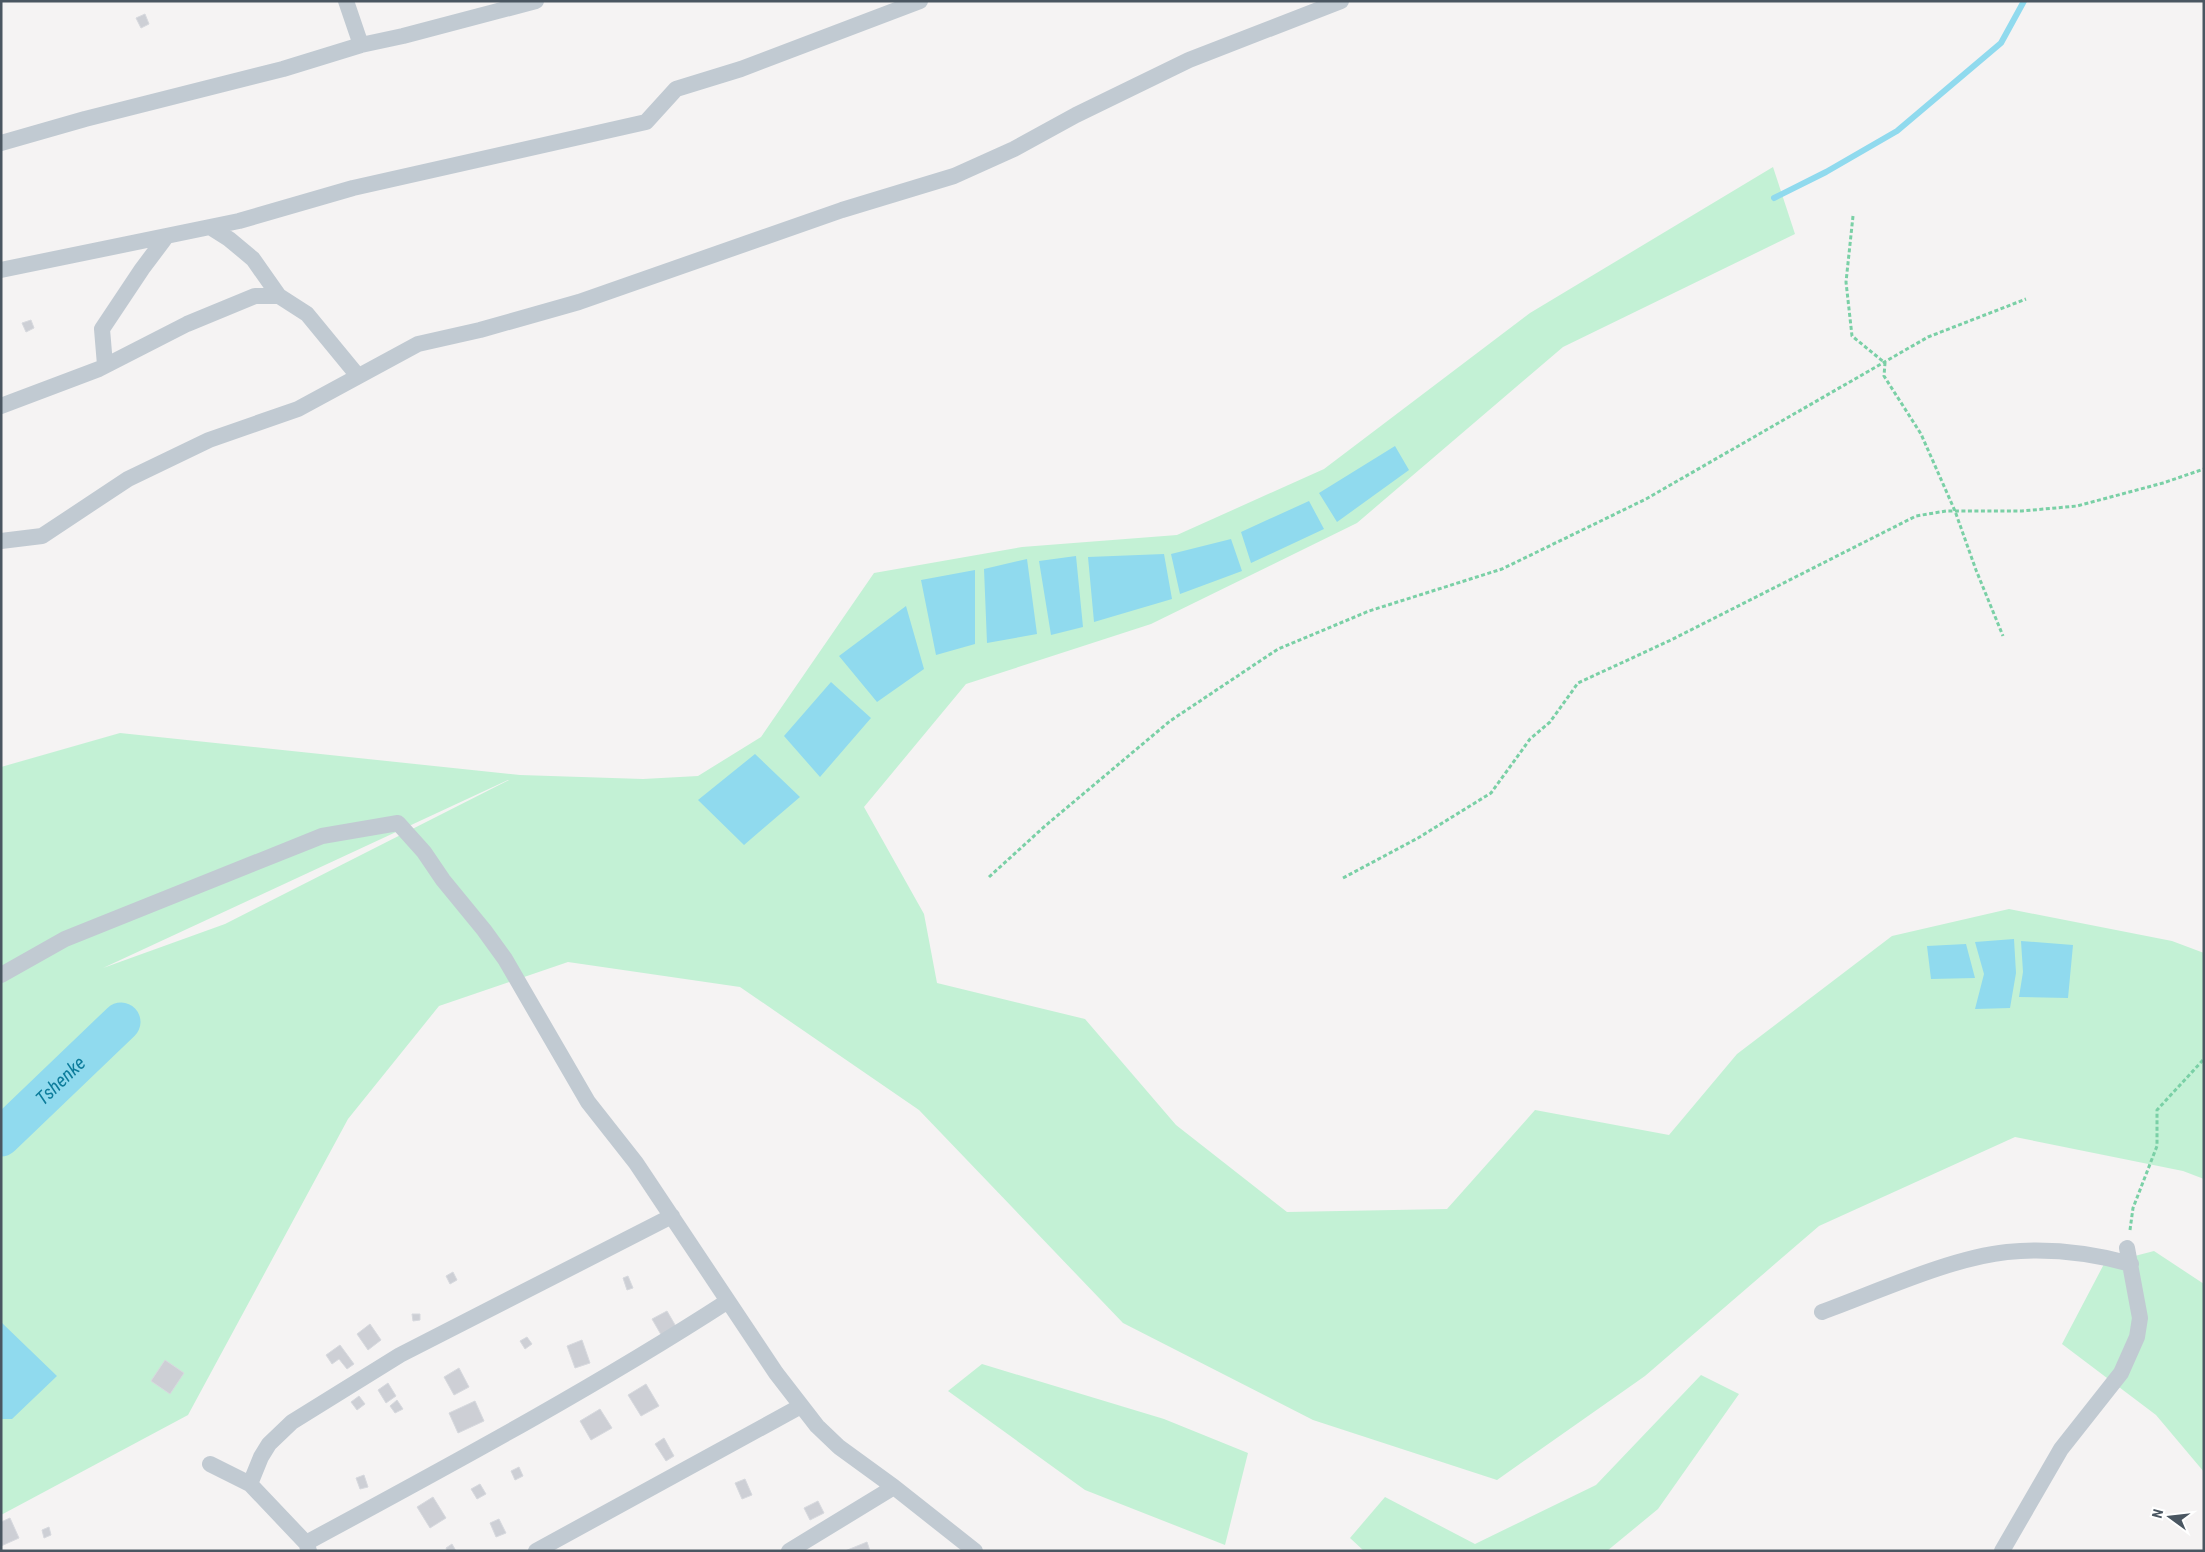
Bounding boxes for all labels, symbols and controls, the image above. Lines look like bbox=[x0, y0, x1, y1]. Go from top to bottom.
water label: Tshenke bbox=[31, 1051, 90, 1109]
north arrow bbox=[2145, 1492, 2195, 1542]
text: N bbox=[2149, 1507, 2166, 1520]

